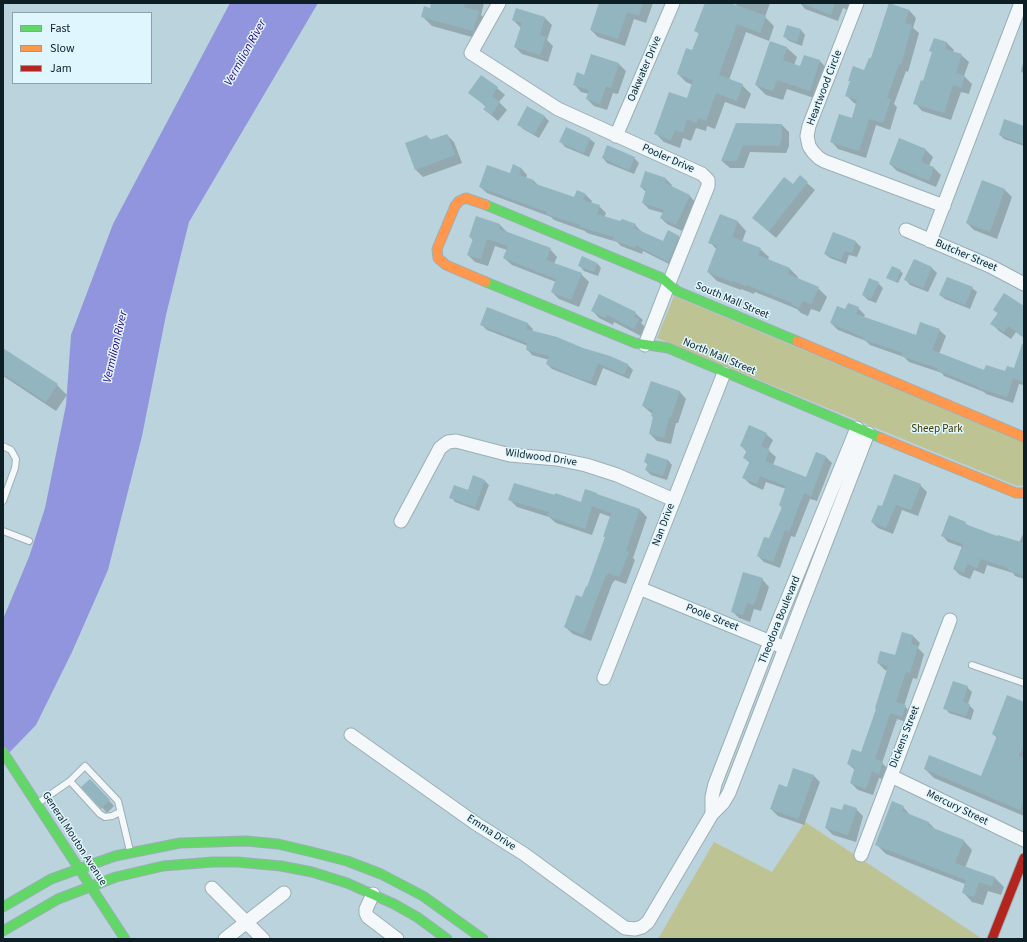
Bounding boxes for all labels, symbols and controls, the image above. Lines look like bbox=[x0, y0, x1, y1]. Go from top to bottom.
legend bbox=[12, 12, 152, 84]
water label: Vermilion River bbox=[222, 17, 270, 89]
text: Fast bbox=[50, 20, 70, 37]
street label: Oakwater Drive bbox=[625, 34, 665, 104]
text: Slow bbox=[50, 40, 75, 57]
street label: Heartwood Circle bbox=[805, 48, 845, 128]
text: Jam bbox=[50, 60, 72, 77]
street label: Pooler Drive bbox=[640, 142, 696, 176]
street label: Butcher Street bbox=[933, 237, 999, 275]
street label: South Mall Street bbox=[693, 280, 771, 322]
water label: Vermilion River bbox=[101, 310, 131, 384]
street label: North Mall Street bbox=[681, 336, 757, 378]
park label: Sheep Park bbox=[911, 423, 963, 437]
street label: Wildwood Drive bbox=[504, 446, 578, 470]
street label: Nan Drive bbox=[650, 502, 678, 548]
street label: Theodora Boulevard bbox=[756, 574, 804, 666]
street label: Poole Street bbox=[684, 601, 740, 635]
street label: Dickens Street bbox=[887, 704, 923, 770]
street label: Mercury Street bbox=[924, 787, 990, 829]
street label: General Mouton Avenue bbox=[39, 790, 109, 888]
street label: Emma Drive bbox=[464, 812, 518, 854]

